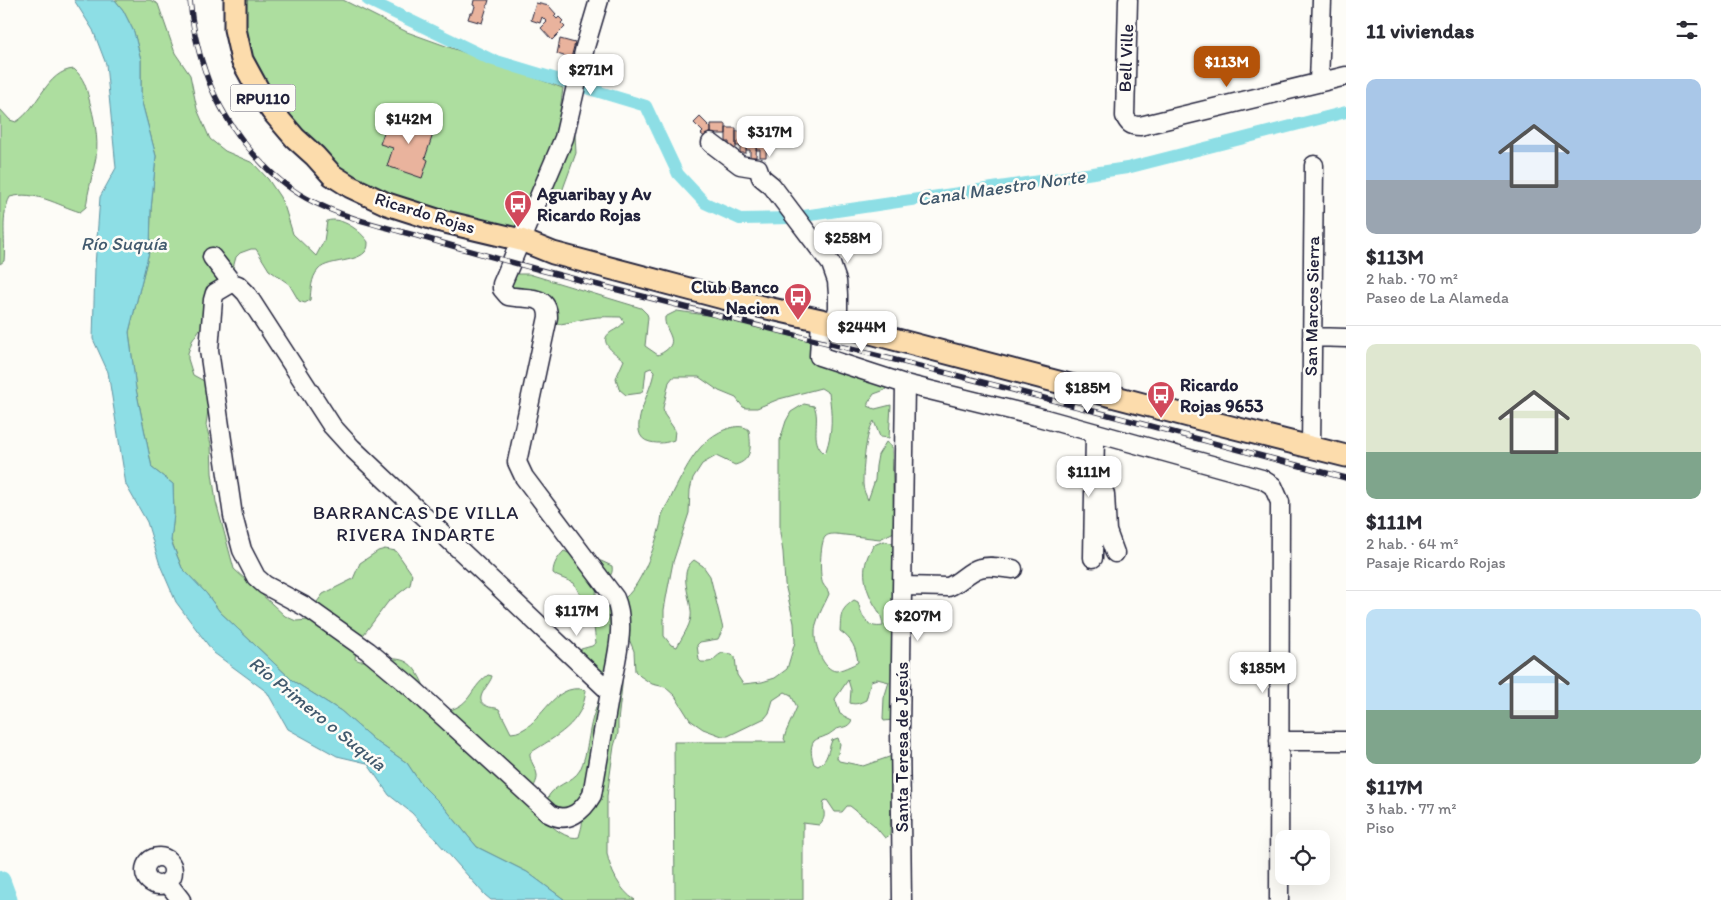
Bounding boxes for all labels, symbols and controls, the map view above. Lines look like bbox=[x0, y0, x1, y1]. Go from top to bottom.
icon: filters bbox=[1673, 16, 1701, 44]
text: 11 viviendas bbox=[1366, 18, 1474, 43]
street label: Bell Ville bbox=[1114, 23, 1138, 93]
pin: $113M bbox=[1192, 46, 1262, 88]
text: $113M bbox=[1205, 52, 1249, 71]
pin: $271M bbox=[556, 54, 626, 96]
text: $271M bbox=[569, 60, 613, 79]
road number: RPU110 bbox=[230, 85, 296, 112]
pin: $142M bbox=[374, 102, 444, 145]
text: $142M bbox=[386, 109, 432, 128]
icon: home bbox=[1489, 111, 1579, 201]
pin: $317M bbox=[735, 116, 805, 158]
text: $317M bbox=[748, 122, 792, 141]
water label: Canal Maestro Norte bbox=[916, 164, 1087, 211]
place label: Aguaribay y Av Ricardo Rojas bbox=[536, 183, 652, 226]
street label: Ricardo Rojas bbox=[372, 187, 478, 239]
bus stop icon: Aguaribay y Av Ricardo Rojas bbox=[503, 189, 533, 228]
pin: $258M bbox=[813, 222, 883, 264]
text: $258M bbox=[825, 228, 871, 247]
water label: Río Suquía bbox=[81, 232, 167, 255]
street label: San Marcos Sierra bbox=[1300, 235, 1324, 376]
text: $113M bbox=[1366, 244, 1424, 269]
text: 2 hab. · 70 m² bbox=[1366, 269, 1458, 288]
place label: Club Banco Nacion bbox=[691, 276, 779, 319]
bus stop icon: Club Banco Nacion bbox=[783, 282, 813, 321]
text: Paseo de La Alameda bbox=[1366, 288, 1509, 307]
pin: $244M bbox=[827, 310, 897, 353]
text: $244M bbox=[838, 317, 886, 336]
pin: $185M bbox=[1053, 372, 1123, 414]
place label: Ricardo Rojas 9653 bbox=[1180, 374, 1264, 417]
icon: home bbox=[1489, 377, 1579, 467]
text: $185M bbox=[1065, 378, 1111, 397]
bus stop icon: Ricardo Rojas 9653 bbox=[1146, 380, 1176, 419]
pin: $111M bbox=[1054, 456, 1124, 498]
text: $111M bbox=[1068, 462, 1110, 481]
district label: BARRANCAS DE VILLA RIVERA INDARTE bbox=[313, 501, 519, 546]
text: $111M bbox=[1366, 509, 1422, 534]
text: 2 hab. · 64 m² bbox=[1366, 534, 1458, 553]
text: Pasaje Ricardo Rojas bbox=[1366, 553, 1506, 572]
pin: $117M bbox=[542, 594, 612, 637]
pin: $207M bbox=[883, 600, 953, 642]
text: $117M bbox=[555, 601, 599, 620]
text: $207M bbox=[895, 606, 941, 625]
icon: home bbox=[1489, 642, 1579, 732]
water label: Río Primero o Suquía bbox=[245, 651, 391, 776]
pin: $185M bbox=[1228, 652, 1298, 694]
text: $185M bbox=[1240, 658, 1286, 677]
street label: Santa Teresa de Jesús bbox=[891, 662, 913, 832]
text: $117M bbox=[1366, 774, 1423, 799]
text: 3 hab. · 77 m² bbox=[1366, 799, 1456, 818]
text: Piso bbox=[1366, 818, 1394, 837]
map controls bbox=[1275, 830, 1330, 885]
button: locate bbox=[1275, 830, 1330, 885]

